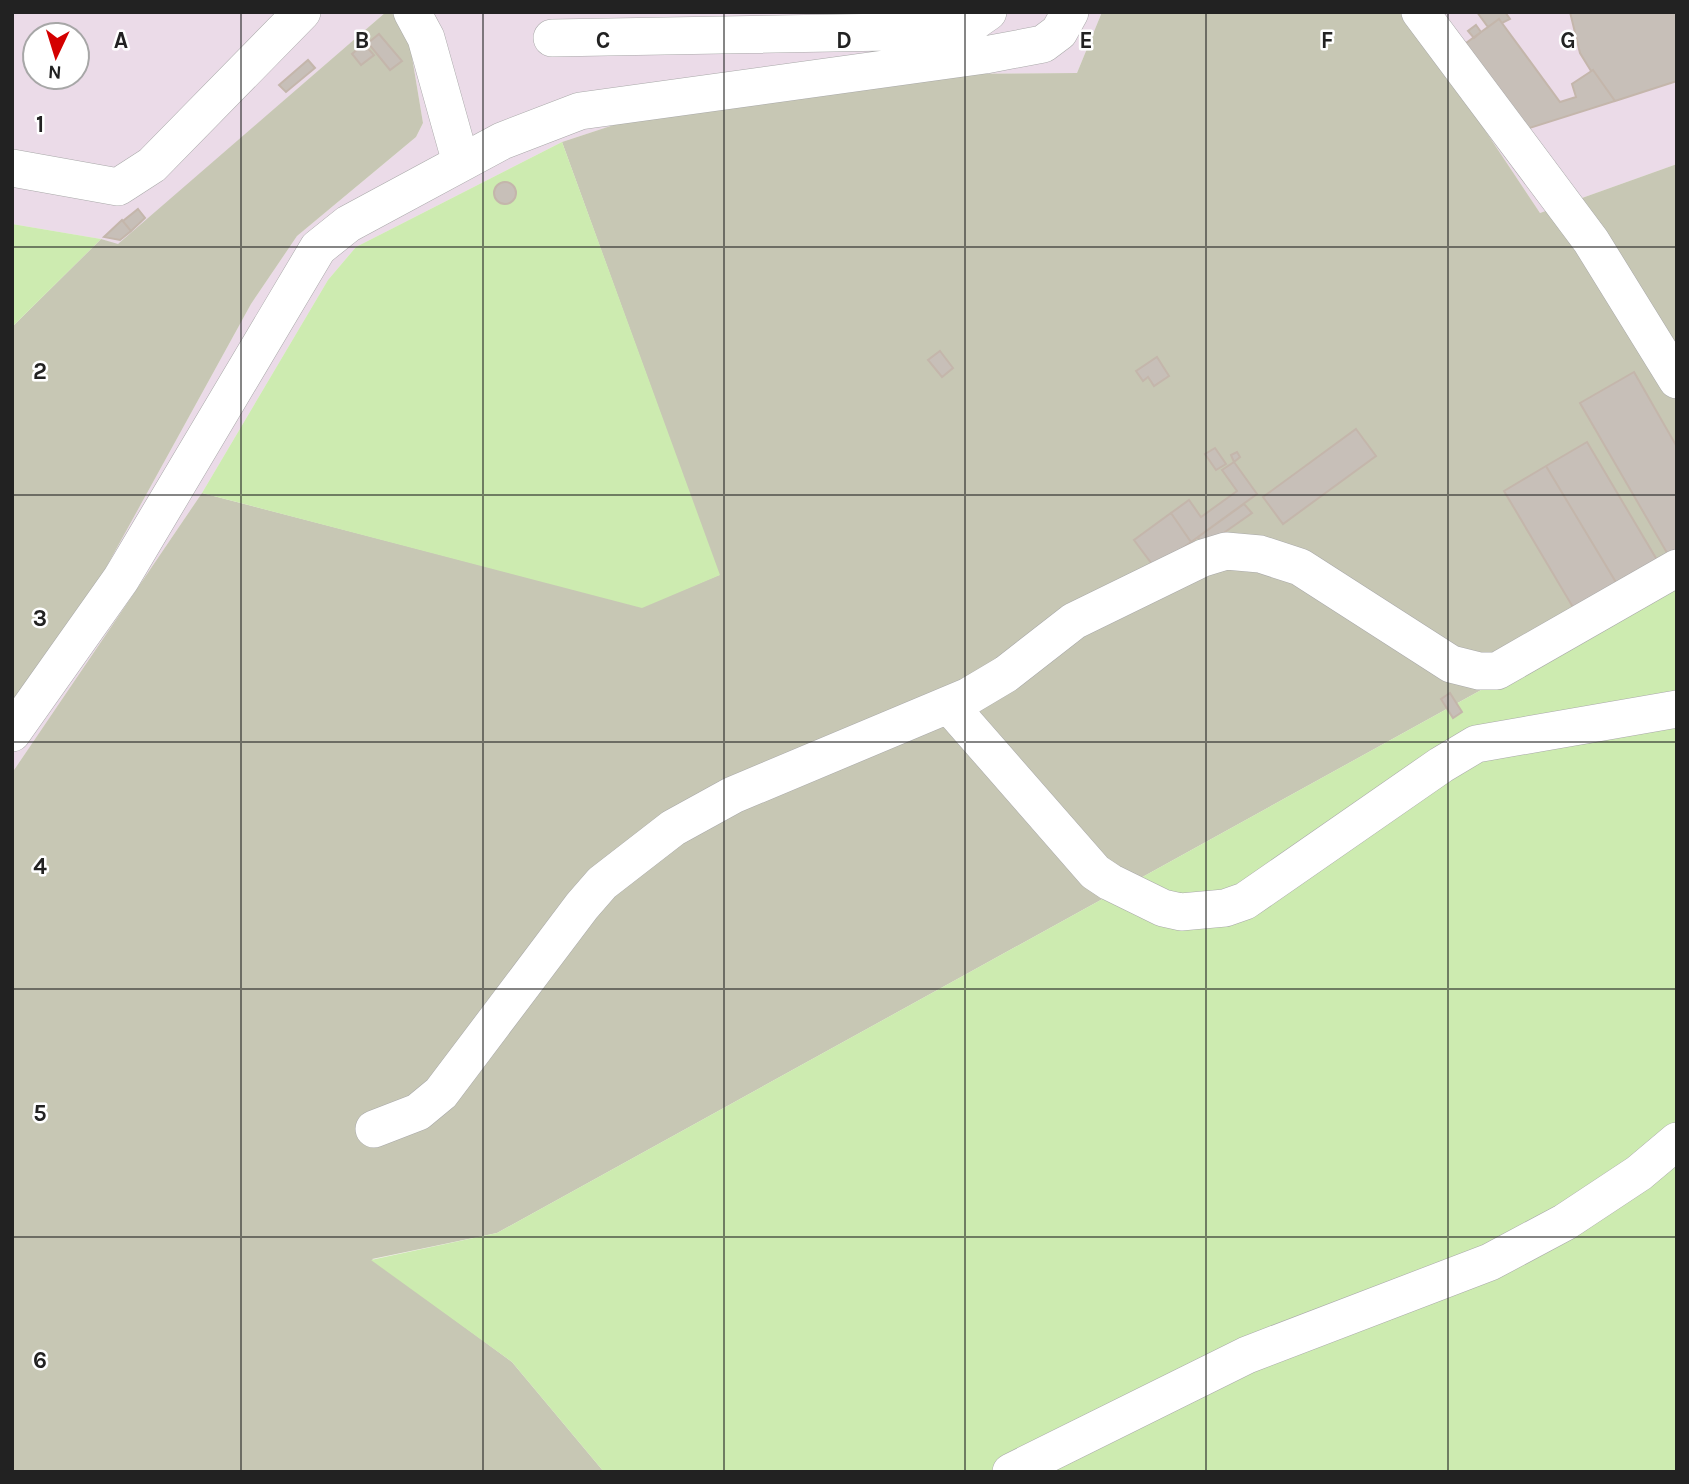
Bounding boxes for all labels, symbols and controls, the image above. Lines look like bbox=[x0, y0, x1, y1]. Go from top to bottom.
north arrow bbox=[21, 21, 91, 91]
text: A bbox=[114, 27, 128, 54]
text: B bbox=[355, 27, 369, 54]
text: C bbox=[596, 27, 610, 54]
text: D bbox=[836, 27, 852, 54]
text: E bbox=[1079, 27, 1093, 54]
text: F bbox=[1321, 27, 1333, 54]
text: G bbox=[1560, 27, 1576, 54]
text: N bbox=[47, 61, 62, 83]
text: 1 bbox=[36, 111, 44, 138]
text: 2 bbox=[33, 358, 47, 385]
text: 3 bbox=[33, 605, 47, 632]
text: 4 bbox=[33, 853, 47, 880]
text: 5 bbox=[33, 1100, 47, 1127]
text: 6 bbox=[33, 1347, 47, 1374]

